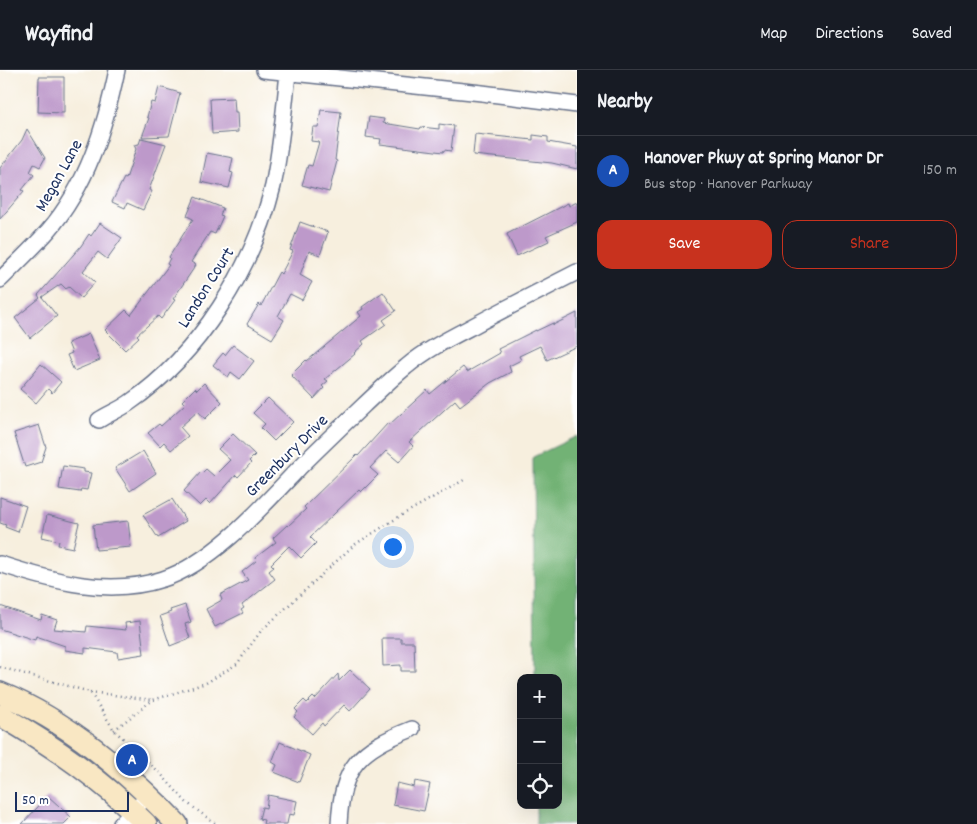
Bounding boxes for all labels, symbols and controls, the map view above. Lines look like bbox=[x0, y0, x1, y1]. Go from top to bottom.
text: Wayfind bbox=[25, 18, 93, 52]
text: Map bbox=[760, 22, 787, 47]
text: Directions bbox=[815, 22, 884, 47]
text: Saved bbox=[912, 22, 952, 47]
text: Nearby bbox=[597, 88, 652, 118]
street label: Megan Lane bbox=[30, 135, 90, 217]
text: Hanover Pkwy at Spring Manor Dr bbox=[644, 146, 883, 173]
text: A bbox=[609, 159, 617, 182]
text: 150 m bbox=[923, 159, 957, 182]
text: Bus stop · Hanover Parkway bbox=[644, 173, 812, 196]
button: Save bbox=[597, 220, 772, 269]
button: Share bbox=[782, 220, 957, 269]
street label: Landon Court bbox=[172, 243, 242, 334]
street label: Greenbury Drive bbox=[241, 410, 335, 504]
your location bbox=[380, 534, 406, 560]
map controls bbox=[517, 674, 562, 809]
button: + bbox=[517, 674, 562, 719]
button: − bbox=[517, 719, 562, 764]
pin: A bbox=[116, 741, 148, 779]
button: locate bbox=[517, 764, 562, 809]
scale bar bbox=[15, 789, 129, 812]
text: 50 m bbox=[22, 791, 49, 811]

